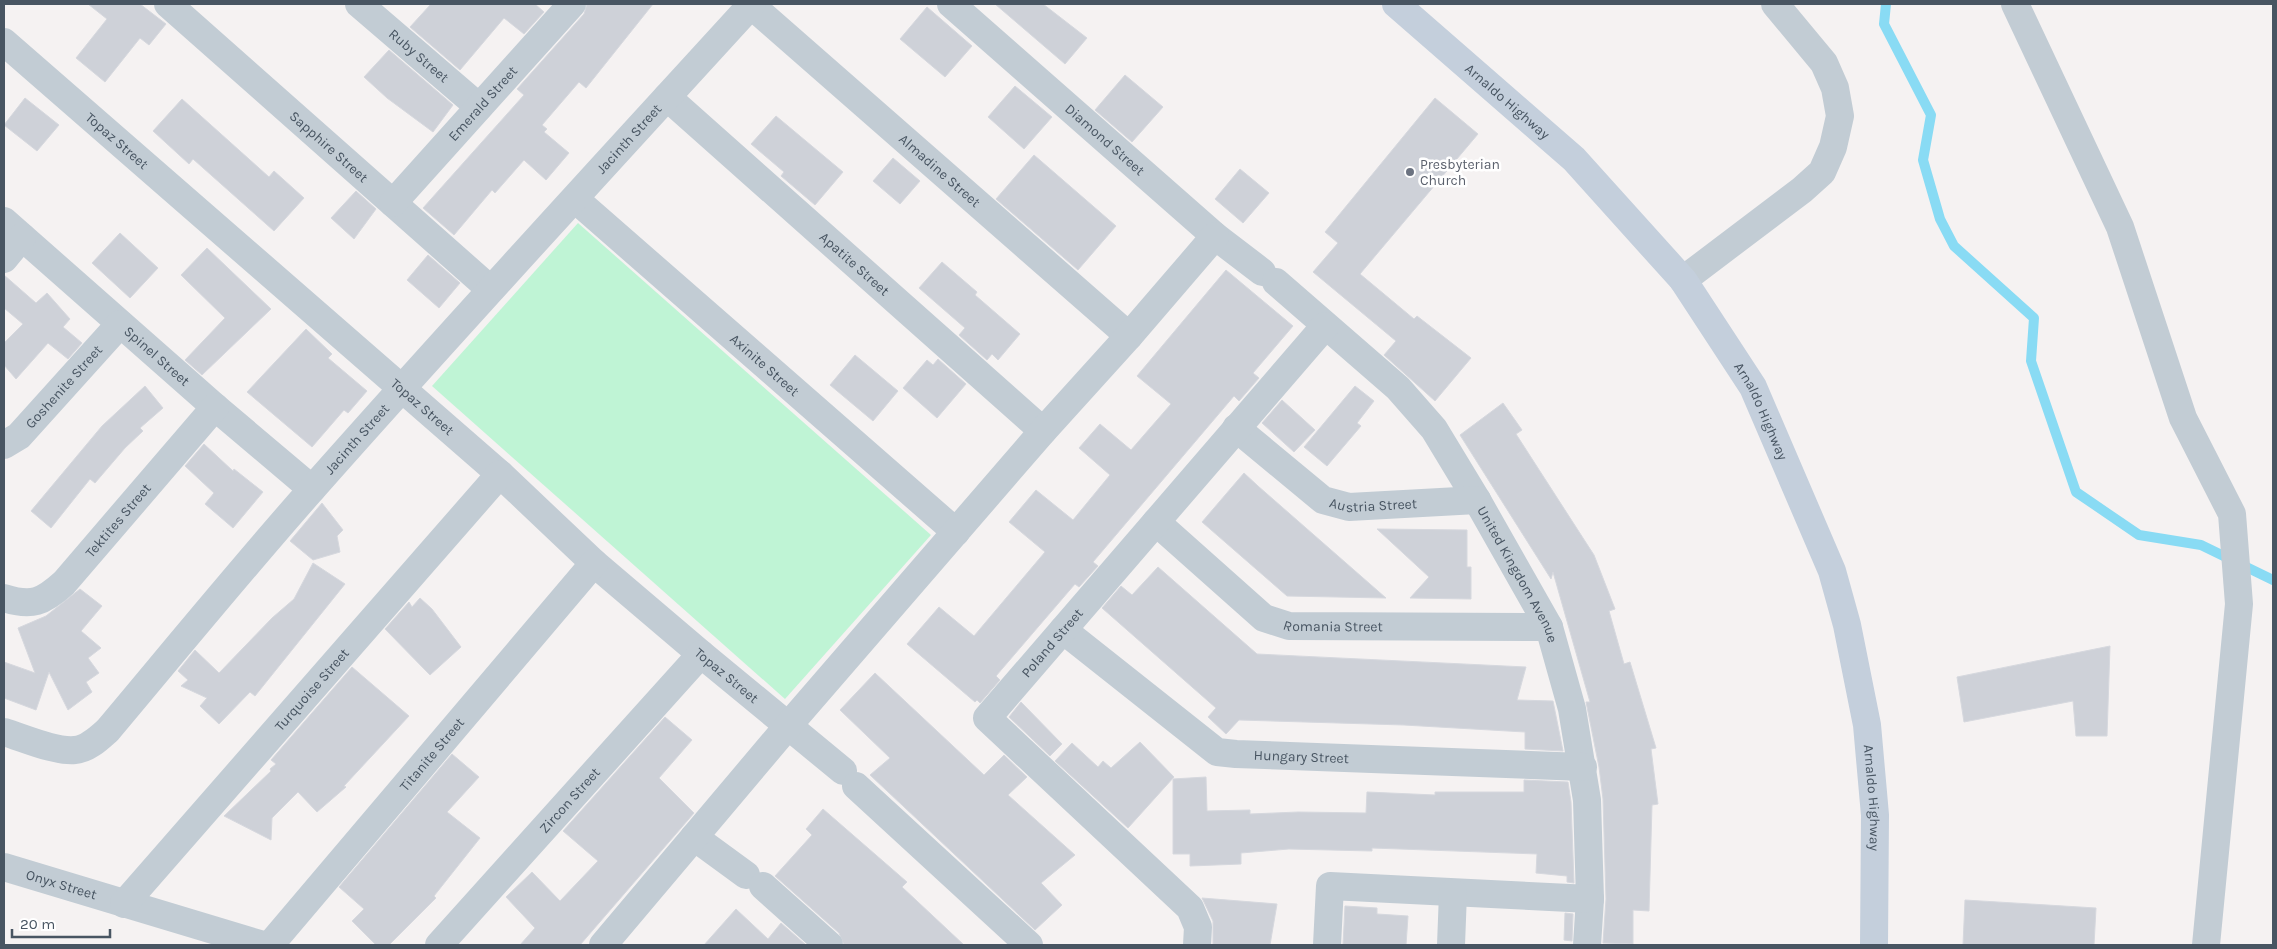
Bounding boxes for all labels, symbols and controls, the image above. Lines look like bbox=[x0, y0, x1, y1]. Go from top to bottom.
street label: Ruby Street bbox=[385, 25, 452, 86]
street label: Arnaldo Highway bbox=[1461, 60, 1553, 143]
street label: Emerald Street bbox=[445, 63, 521, 145]
street label: Diamond Street bbox=[1061, 100, 1148, 179]
street label: Jacinth Street bbox=[593, 101, 665, 178]
street label: Sapphire Street bbox=[286, 108, 371, 186]
street label: Topaz Street bbox=[82, 109, 152, 173]
street label: Almadine Street bbox=[895, 130, 984, 211]
place label: Presbyterian Church bbox=[1420, 156, 1500, 189]
marker: Presbyterian Church bbox=[1404, 166, 1416, 178]
street label: Apatite Street bbox=[816, 229, 893, 300]
street label: Spinel Street bbox=[120, 323, 193, 390]
street label: Axinite Street bbox=[726, 330, 803, 400]
street label: Goshenite Street bbox=[22, 342, 106, 432]
street label: Arnaldo Highway bbox=[1730, 359, 1792, 463]
street label: Topaz Street bbox=[387, 375, 457, 439]
street label: Jacinth Street bbox=[321, 400, 393, 478]
street label: Tektites Street bbox=[82, 480, 155, 561]
street label: Austria Street bbox=[1328, 494, 1417, 516]
street label: United Kingdom Avenue bbox=[1473, 503, 1561, 644]
street label: Poland Street bbox=[1018, 605, 1087, 681]
street label: Romania Street bbox=[1281, 617, 1383, 636]
street label: Topaz Street bbox=[691, 644, 762, 707]
street label: Turquoise Street bbox=[271, 645, 353, 735]
street label: Titanite Street bbox=[396, 714, 468, 795]
street label: Arnaldo Highway bbox=[1860, 744, 1883, 852]
street label: Hungary Street bbox=[1253, 747, 1349, 767]
street label: Zircon Street bbox=[536, 764, 604, 837]
street label: Onyx Street bbox=[24, 866, 99, 903]
scale bar bbox=[12, 906, 110, 938]
text: 20 m bbox=[20, 915, 55, 933]

